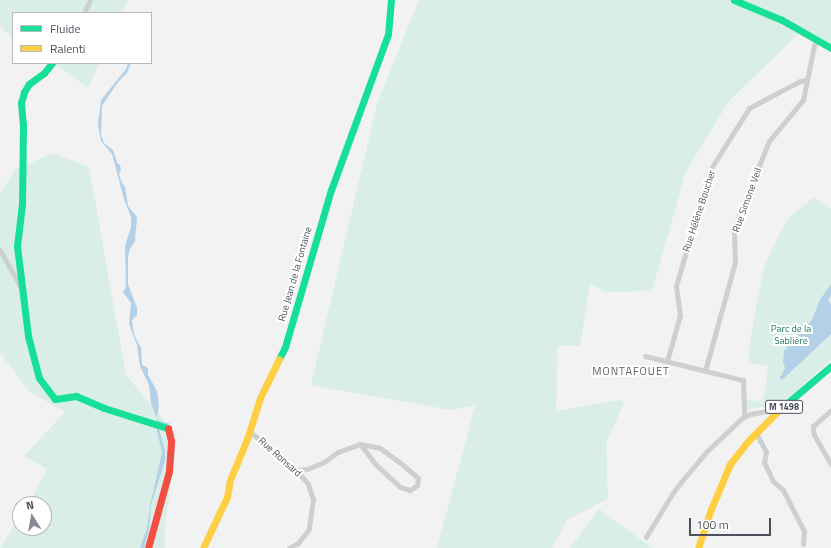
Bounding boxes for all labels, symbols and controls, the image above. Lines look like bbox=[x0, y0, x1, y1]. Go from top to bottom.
legend bbox=[12, 12, 152, 64]
text: Fluide bbox=[50, 19, 81, 38]
text: Ralenti bbox=[50, 39, 85, 58]
street label: Rue Simone Veil bbox=[730, 166, 764, 234]
street label: Rue Hélène Boucher bbox=[680, 169, 718, 253]
street label: Rue Jean de la Fontaine bbox=[276, 225, 314, 323]
park label: Parc de la Sablière bbox=[771, 322, 811, 346]
district label: MONTAFOUET bbox=[592, 364, 670, 378]
road number: M 1498 bbox=[765, 400, 803, 414]
street label: Rue Ronsard bbox=[256, 435, 304, 479]
north arrow bbox=[12, 496, 52, 536]
text: N bbox=[25, 497, 35, 514]
scale bar bbox=[691, 510, 773, 536]
text: 100 m bbox=[696, 515, 729, 534]

